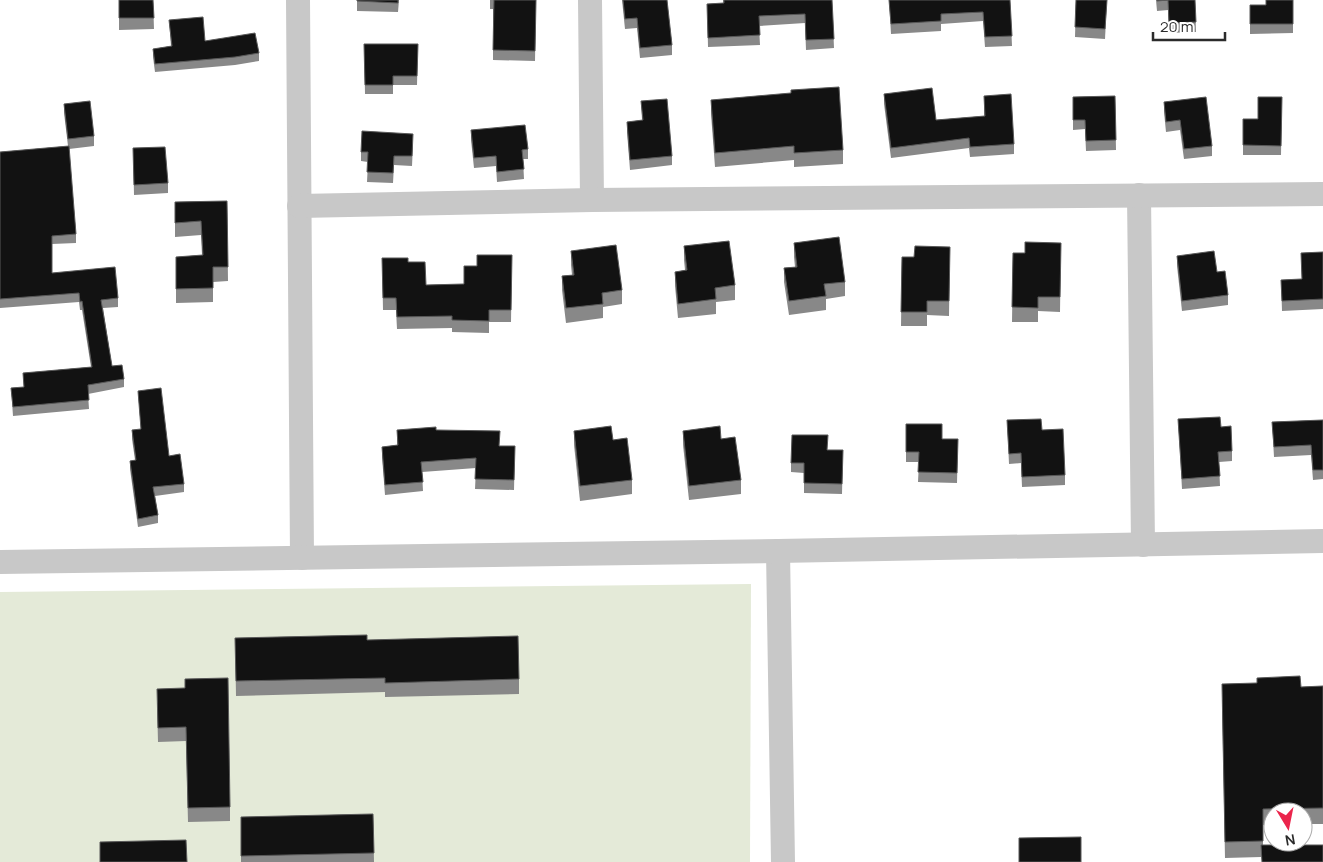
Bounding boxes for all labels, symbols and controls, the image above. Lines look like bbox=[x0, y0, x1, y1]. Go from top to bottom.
scale bar bbox=[1153, 10, 1226, 42]
text: 20 m bbox=[1160, 16, 1193, 37]
north arrow bbox=[1263, 802, 1313, 852]
text: N bbox=[1284, 830, 1297, 851]

